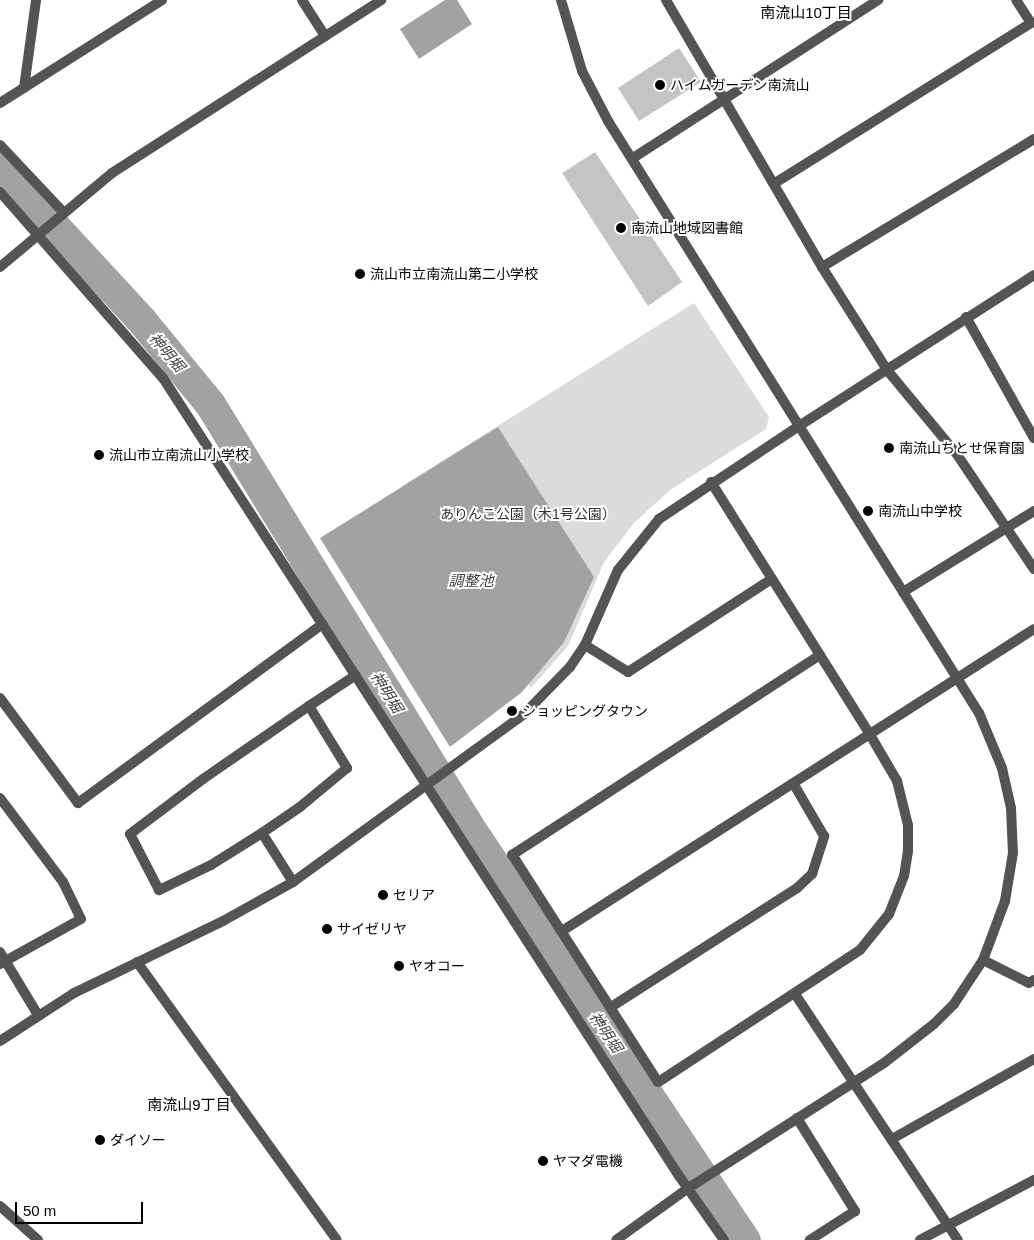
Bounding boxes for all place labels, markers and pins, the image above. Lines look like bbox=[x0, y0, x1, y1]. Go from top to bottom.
place label: ハイムガーデン南流山 bbox=[670, 77, 810, 93]
marker: ハイムガーデン南流山 bbox=[654, 79, 666, 91]
place label: 南流山地域図書館 bbox=[631, 220, 743, 236]
marker: 南流山地域図書館 bbox=[615, 222, 627, 234]
place label: 流山市立南流山第二小学校 bbox=[370, 266, 538, 282]
marker: 流山市立南流山第二小学校 bbox=[354, 268, 366, 280]
place label: 南流山ちとせ保育園 bbox=[899, 440, 1025, 456]
marker: 南流山ちとせ保育園 bbox=[883, 442, 895, 454]
place label: 流山市立南流山小学校 bbox=[109, 447, 249, 463]
marker: 流山市立南流山小学校 bbox=[93, 449, 105, 461]
place label: 南流山中学校 bbox=[878, 503, 962, 519]
marker: 南流山中学校 bbox=[862, 505, 874, 517]
place label: ショッピングタウン bbox=[522, 703, 648, 719]
marker: ショッピングタウン bbox=[506, 705, 518, 717]
place label: セリア bbox=[393, 887, 435, 903]
marker: セリア bbox=[377, 889, 389, 901]
place label: サイゼリヤ bbox=[337, 921, 407, 937]
marker: サイゼリヤ bbox=[321, 923, 333, 935]
place label: ヤオコー bbox=[409, 958, 465, 974]
marker: ヤオコー bbox=[393, 960, 405, 972]
place label: ダイソー bbox=[110, 1132, 166, 1148]
marker: ダイソー bbox=[94, 1134, 106, 1146]
place label: ヤマダ電機 bbox=[553, 1153, 623, 1169]
marker: ヤマダ電機 bbox=[537, 1155, 549, 1167]

